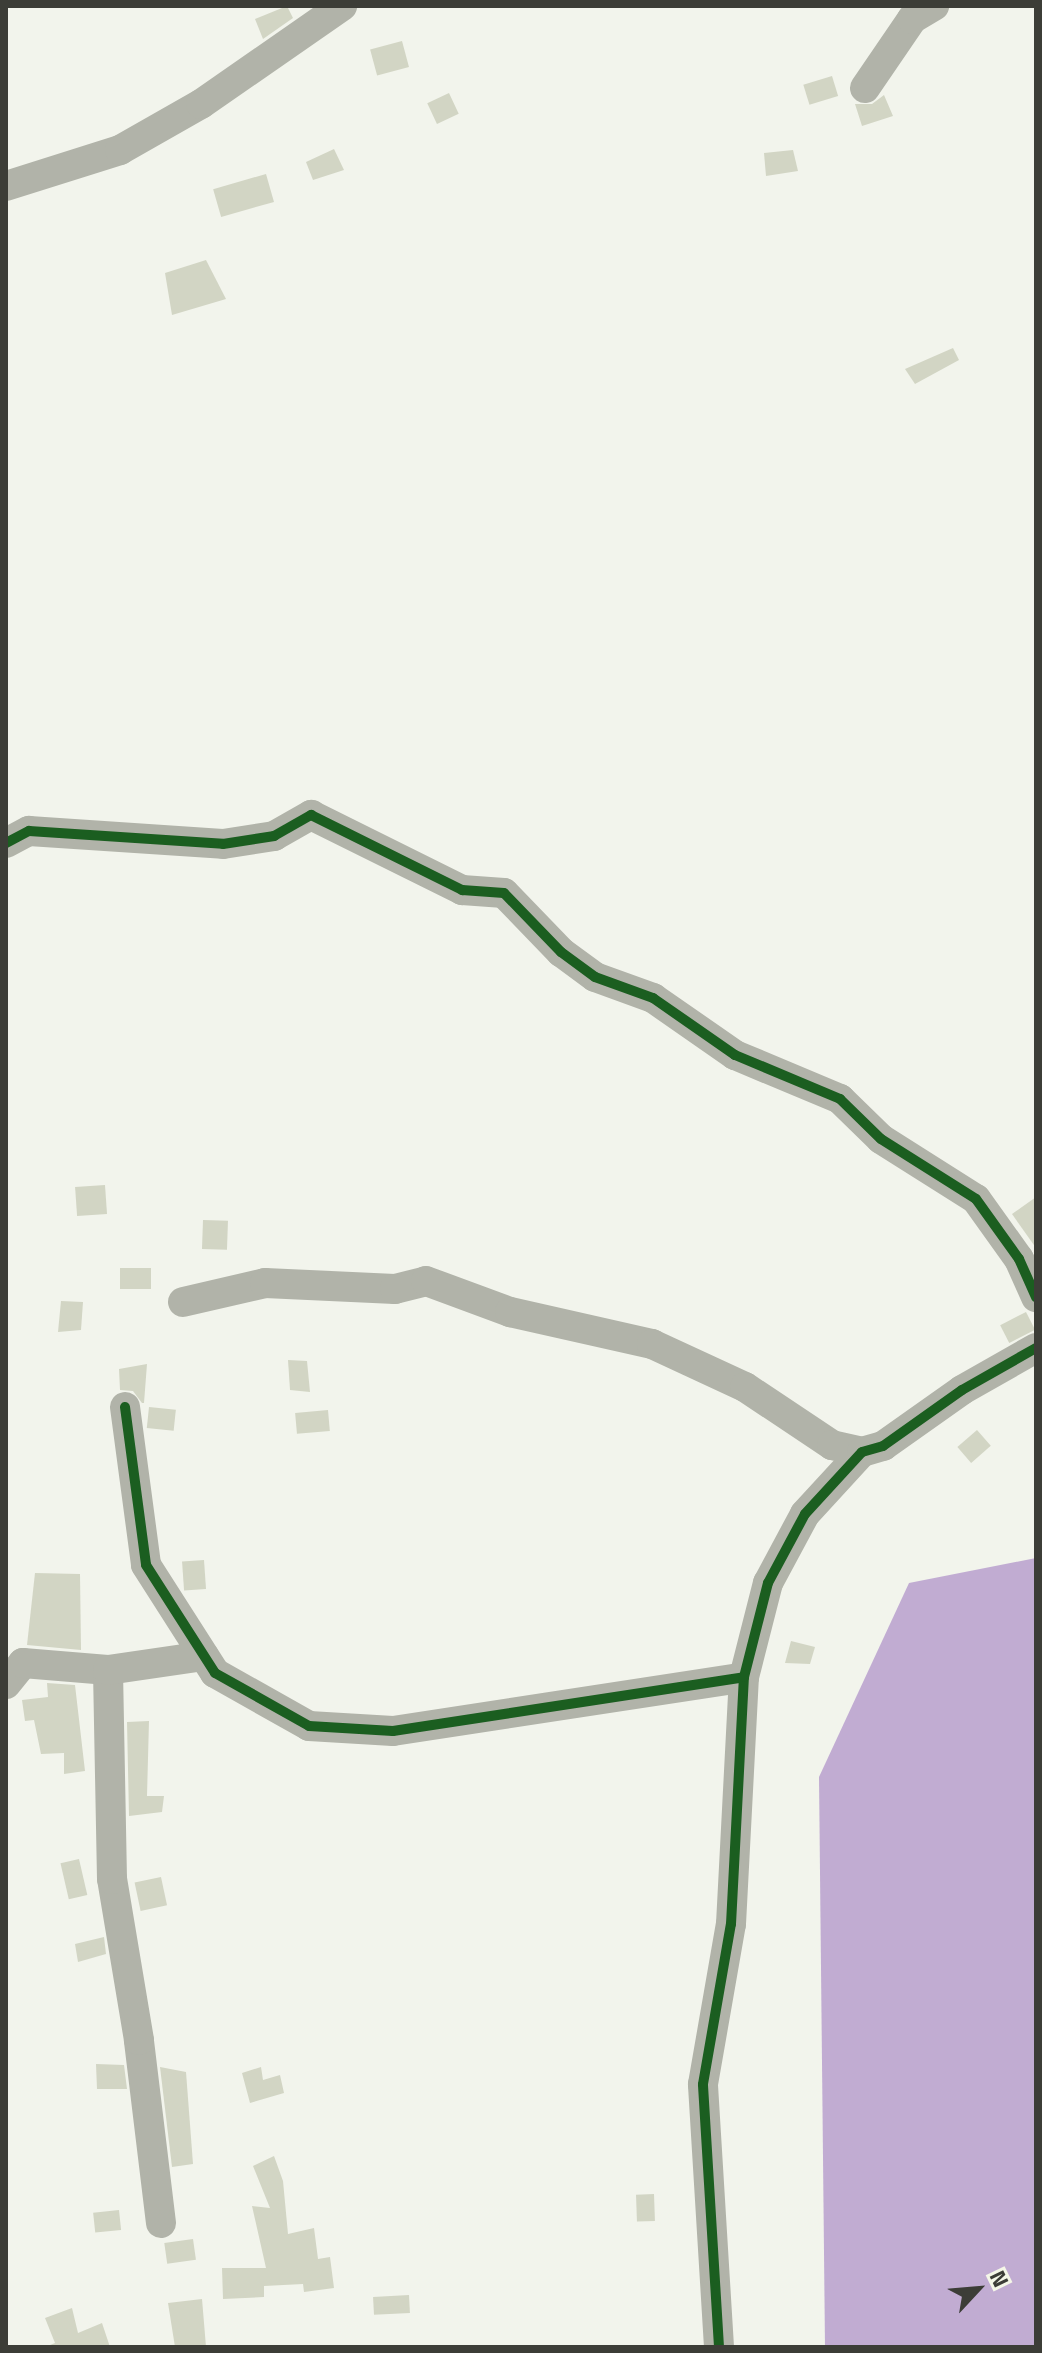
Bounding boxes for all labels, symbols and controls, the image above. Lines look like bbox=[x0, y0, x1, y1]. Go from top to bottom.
north arrow bbox=[938, 2249, 1018, 2329]
text: N bbox=[981, 2264, 1018, 2293]

